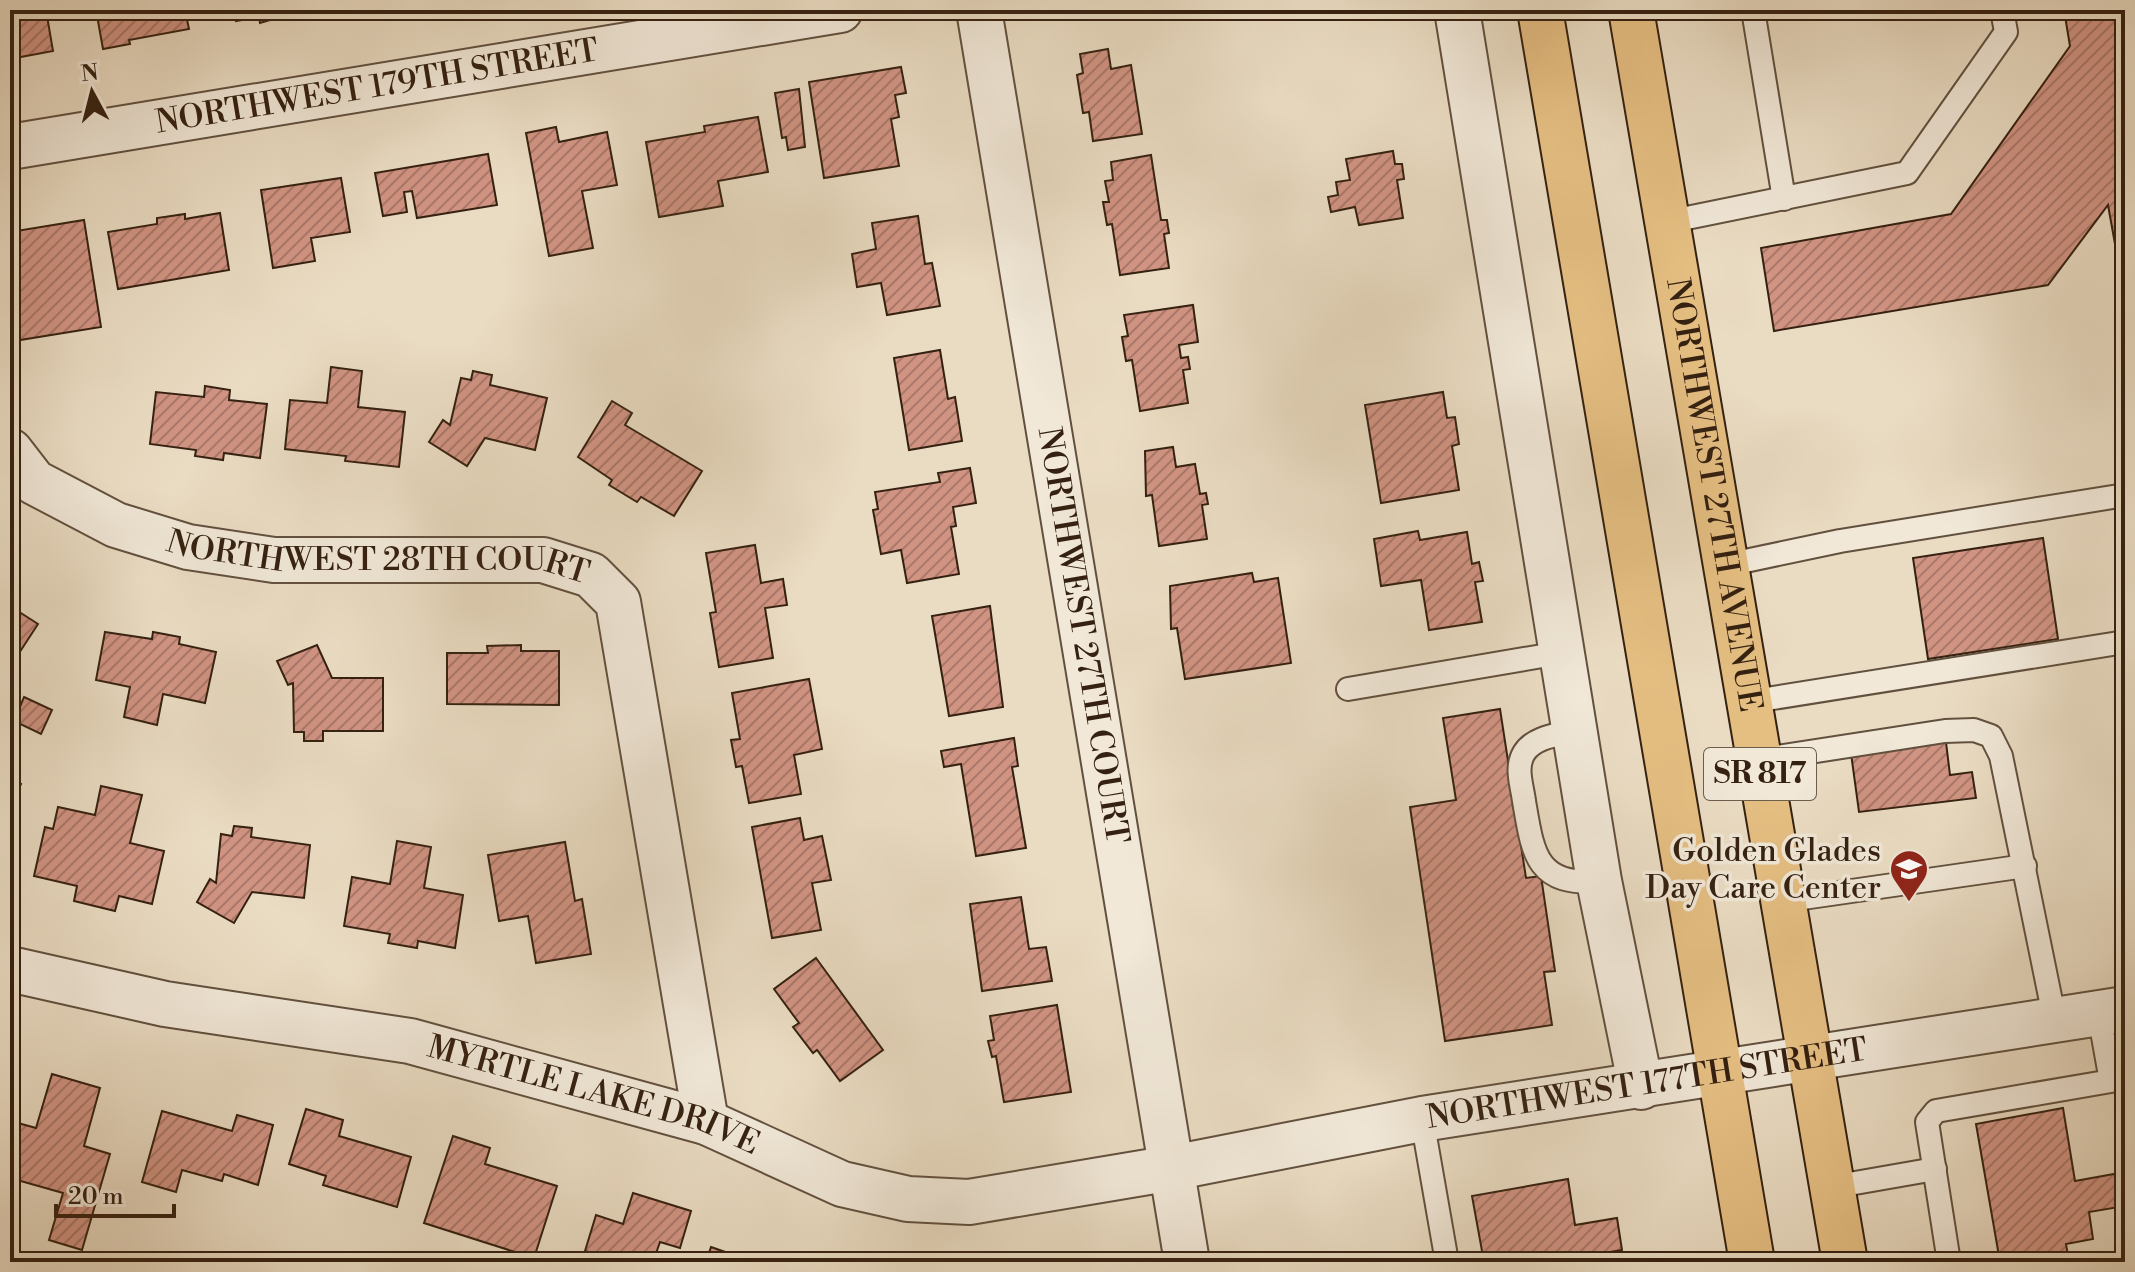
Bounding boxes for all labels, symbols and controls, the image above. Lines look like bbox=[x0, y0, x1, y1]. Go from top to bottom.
street label: NORTHWEST 179TH STREET bbox=[153, 30, 601, 143]
north arrow bbox=[52, 52, 132, 132]
text: N bbox=[79, 59, 101, 88]
street label: NORTHWEST 27TH AVENUE bbox=[1657, 275, 1771, 715]
street label: NORTHWEST 27TH COURT bbox=[1029, 424, 1137, 847]
street label: NORTHWEST 28TH COURT bbox=[161, 522, 594, 593]
road number: SR 817 bbox=[1704, 748, 1816, 800]
place label: Golden Glades Day Care Center bbox=[1645, 831, 1881, 908]
school or university icon: Golden Glades Day Care Center bbox=[1888, 848, 1930, 903]
street label: MYRTLE LAKE DRIVE bbox=[423, 1027, 766, 1164]
street label: NORTHWEST 177TH STREET bbox=[1424, 1030, 1870, 1138]
scale bar bbox=[56, 1168, 174, 1218]
text: 20 m bbox=[68, 1182, 124, 1212]

